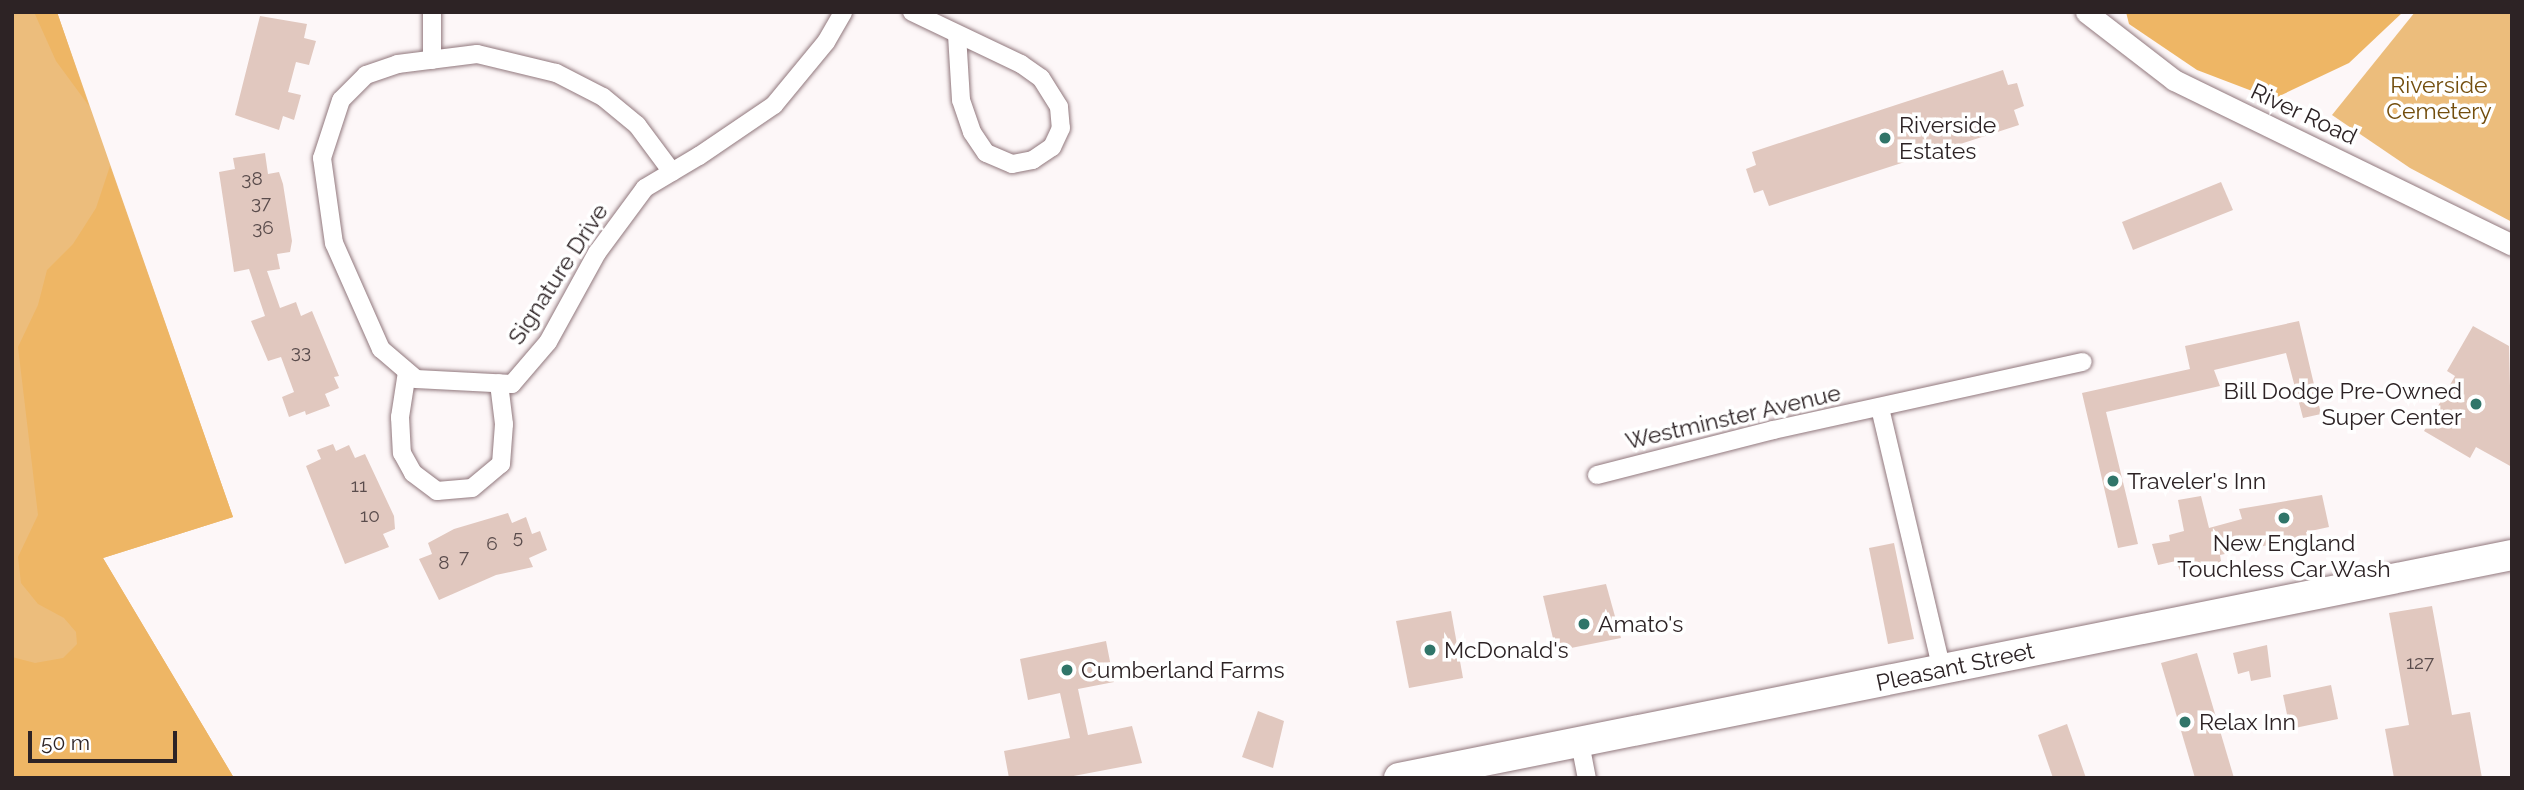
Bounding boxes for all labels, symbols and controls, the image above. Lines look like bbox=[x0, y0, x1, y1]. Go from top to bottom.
park label: Riverside Cemetery bbox=[2386, 71, 2492, 125]
street label: River Road bbox=[2246, 77, 2362, 151]
place label: Riverside Estates bbox=[1899, 111, 1996, 165]
marker: Riverside Estates bbox=[1877, 130, 1893, 146]
house number: 38 bbox=[241, 168, 263, 190]
house number: 37 bbox=[251, 192, 271, 214]
street label: Signature Drive bbox=[502, 198, 614, 350]
house number: 36 bbox=[252, 217, 274, 239]
house number: 33 bbox=[291, 341, 311, 363]
place label: Bill Dodge Pre-Owned Super Center bbox=[2223, 377, 2462, 431]
street label: Westminster Avenue bbox=[1622, 379, 1844, 455]
marker: Bill Dodge Pre-Owned Super Center bbox=[2468, 396, 2484, 412]
place label: Traveler's Inn bbox=[2127, 467, 2266, 495]
marker: Traveler's Inn bbox=[2105, 473, 2121, 489]
house number: 11 bbox=[351, 475, 367, 497]
house number: 10 bbox=[360, 505, 380, 527]
marker: New England Touchless Car Wash bbox=[2276, 510, 2292, 526]
house number: 5 bbox=[513, 526, 523, 548]
place label: New England Touchless Car Wash bbox=[2177, 529, 2391, 583]
house number: 6 bbox=[486, 533, 498, 555]
house number: 7 bbox=[459, 546, 469, 568]
house number: 8 bbox=[438, 552, 450, 574]
place label: Amato's bbox=[1598, 610, 1683, 638]
marker: Amato's bbox=[1576, 616, 1592, 632]
place label: McDonald's bbox=[1444, 636, 1569, 664]
street label: Pleasant Street bbox=[1873, 637, 2037, 697]
marker: McDonald's bbox=[1422, 642, 1438, 658]
house number: 127 bbox=[2406, 652, 2434, 674]
place label: Cumberland Farms bbox=[1081, 656, 1285, 684]
marker: Cumberland Farms bbox=[1059, 662, 1075, 678]
place label: Relax Inn bbox=[2199, 708, 2296, 736]
marker: Relax Inn bbox=[2177, 714, 2193, 730]
scale bar bbox=[32, 716, 180, 760]
text: 50 m bbox=[41, 730, 90, 755]

